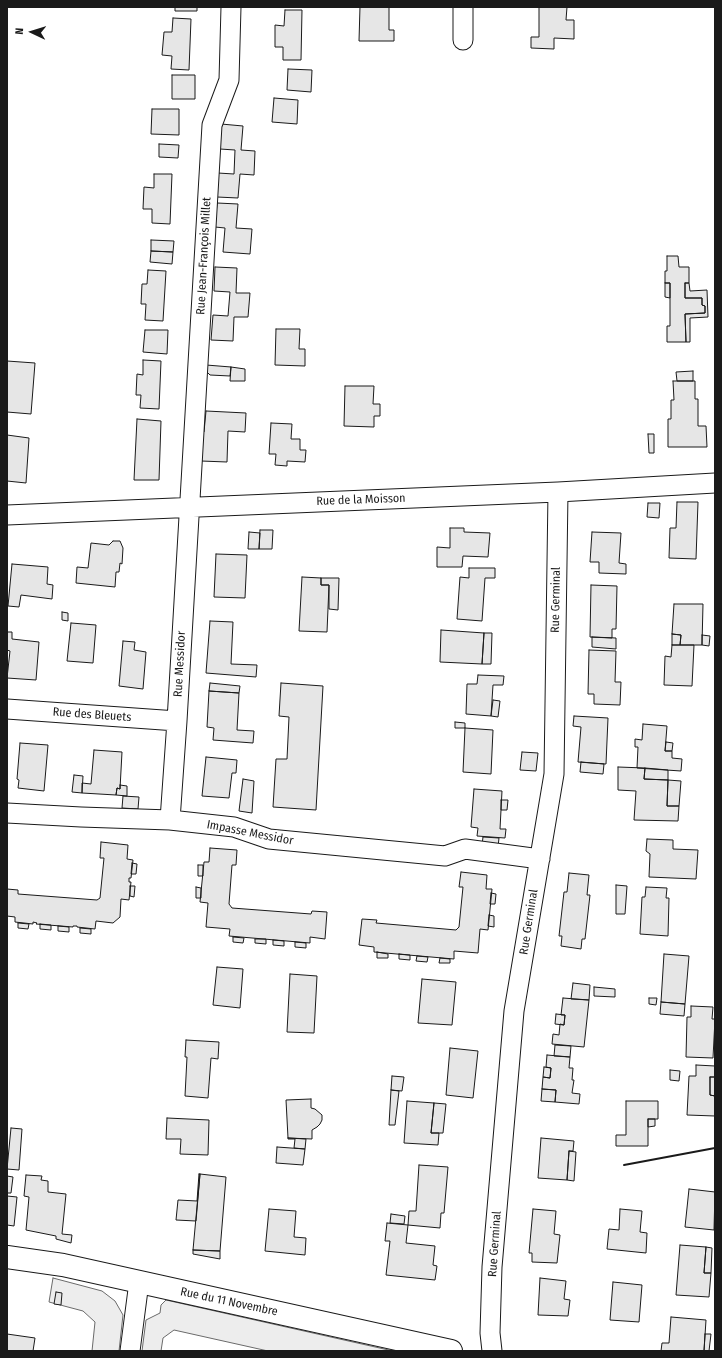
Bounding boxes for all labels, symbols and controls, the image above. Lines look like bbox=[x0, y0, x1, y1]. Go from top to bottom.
north arrow bbox=[12, 12, 52, 52]
text: N bbox=[13, 27, 26, 35]
street label: Rue Jean-François Millet bbox=[194, 197, 214, 315]
street label: Rue de la Moisson bbox=[316, 491, 406, 509]
street label: Rue Germinal bbox=[548, 567, 564, 633]
street label: Rue Messidor bbox=[171, 631, 189, 697]
street label: Rue des Bleuets bbox=[52, 705, 132, 725]
street label: Impasse Messidor bbox=[206, 818, 294, 848]
street label: Rue Germinal bbox=[517, 888, 541, 956]
street label: Rue Germinal bbox=[486, 1211, 504, 1277]
street label: Rue du 11 Novembre bbox=[179, 1285, 279, 1319]

